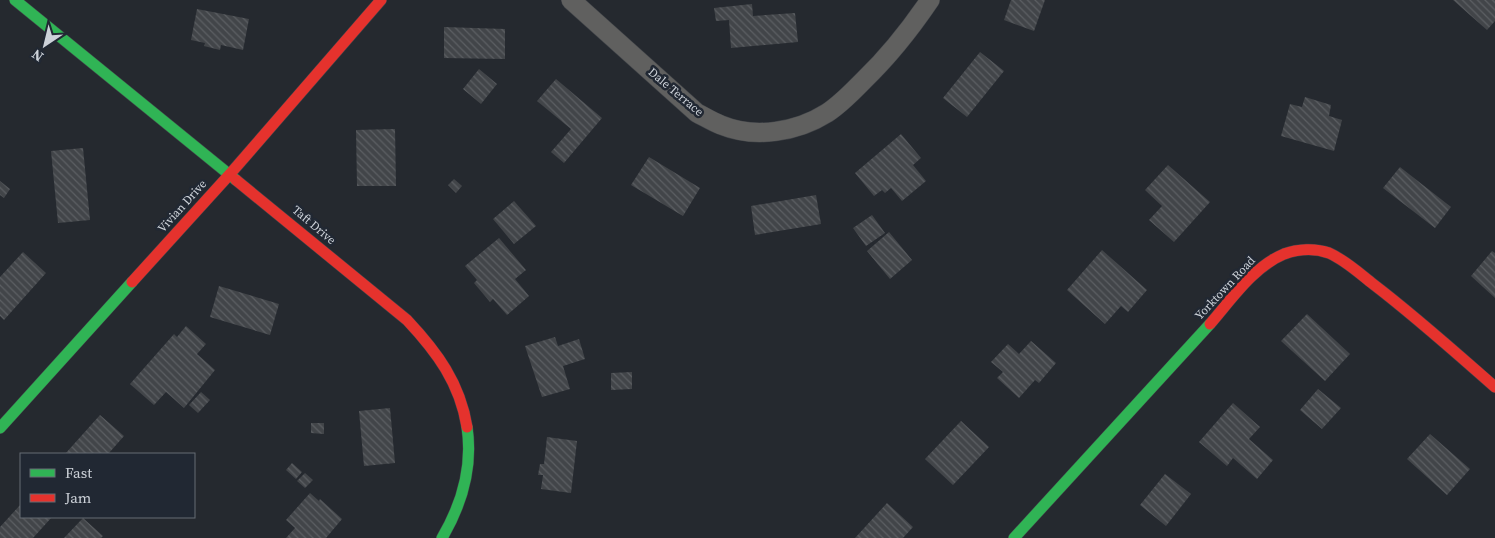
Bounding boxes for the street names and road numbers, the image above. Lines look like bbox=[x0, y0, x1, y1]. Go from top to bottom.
street label: Dale Terrace bbox=[645, 64, 707, 120]
street label: Vivian Drive bbox=[154, 176, 210, 236]
street label: Taft Drive bbox=[289, 202, 339, 248]
street label: Yorktown Road bbox=[1191, 253, 1259, 323]

